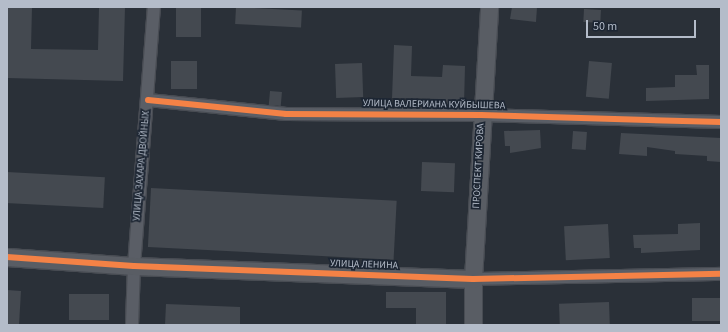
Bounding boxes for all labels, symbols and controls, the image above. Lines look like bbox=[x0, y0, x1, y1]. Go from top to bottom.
scale bar bbox=[588, 12, 698, 38]
text: 50 m bbox=[593, 18, 617, 35]
street label: УЛИЦА ВАЛЕРИАНА КУЙБЫШЕВА bbox=[363, 98, 505, 112]
street label: УЛИЦА ЗАХАРА ДВОЙНЫХ bbox=[131, 110, 153, 222]
street label: ПРОСПЕКТ КИРОВА bbox=[471, 123, 487, 209]
street label: УЛИЦА ЛЕНИНА bbox=[330, 258, 398, 272]

